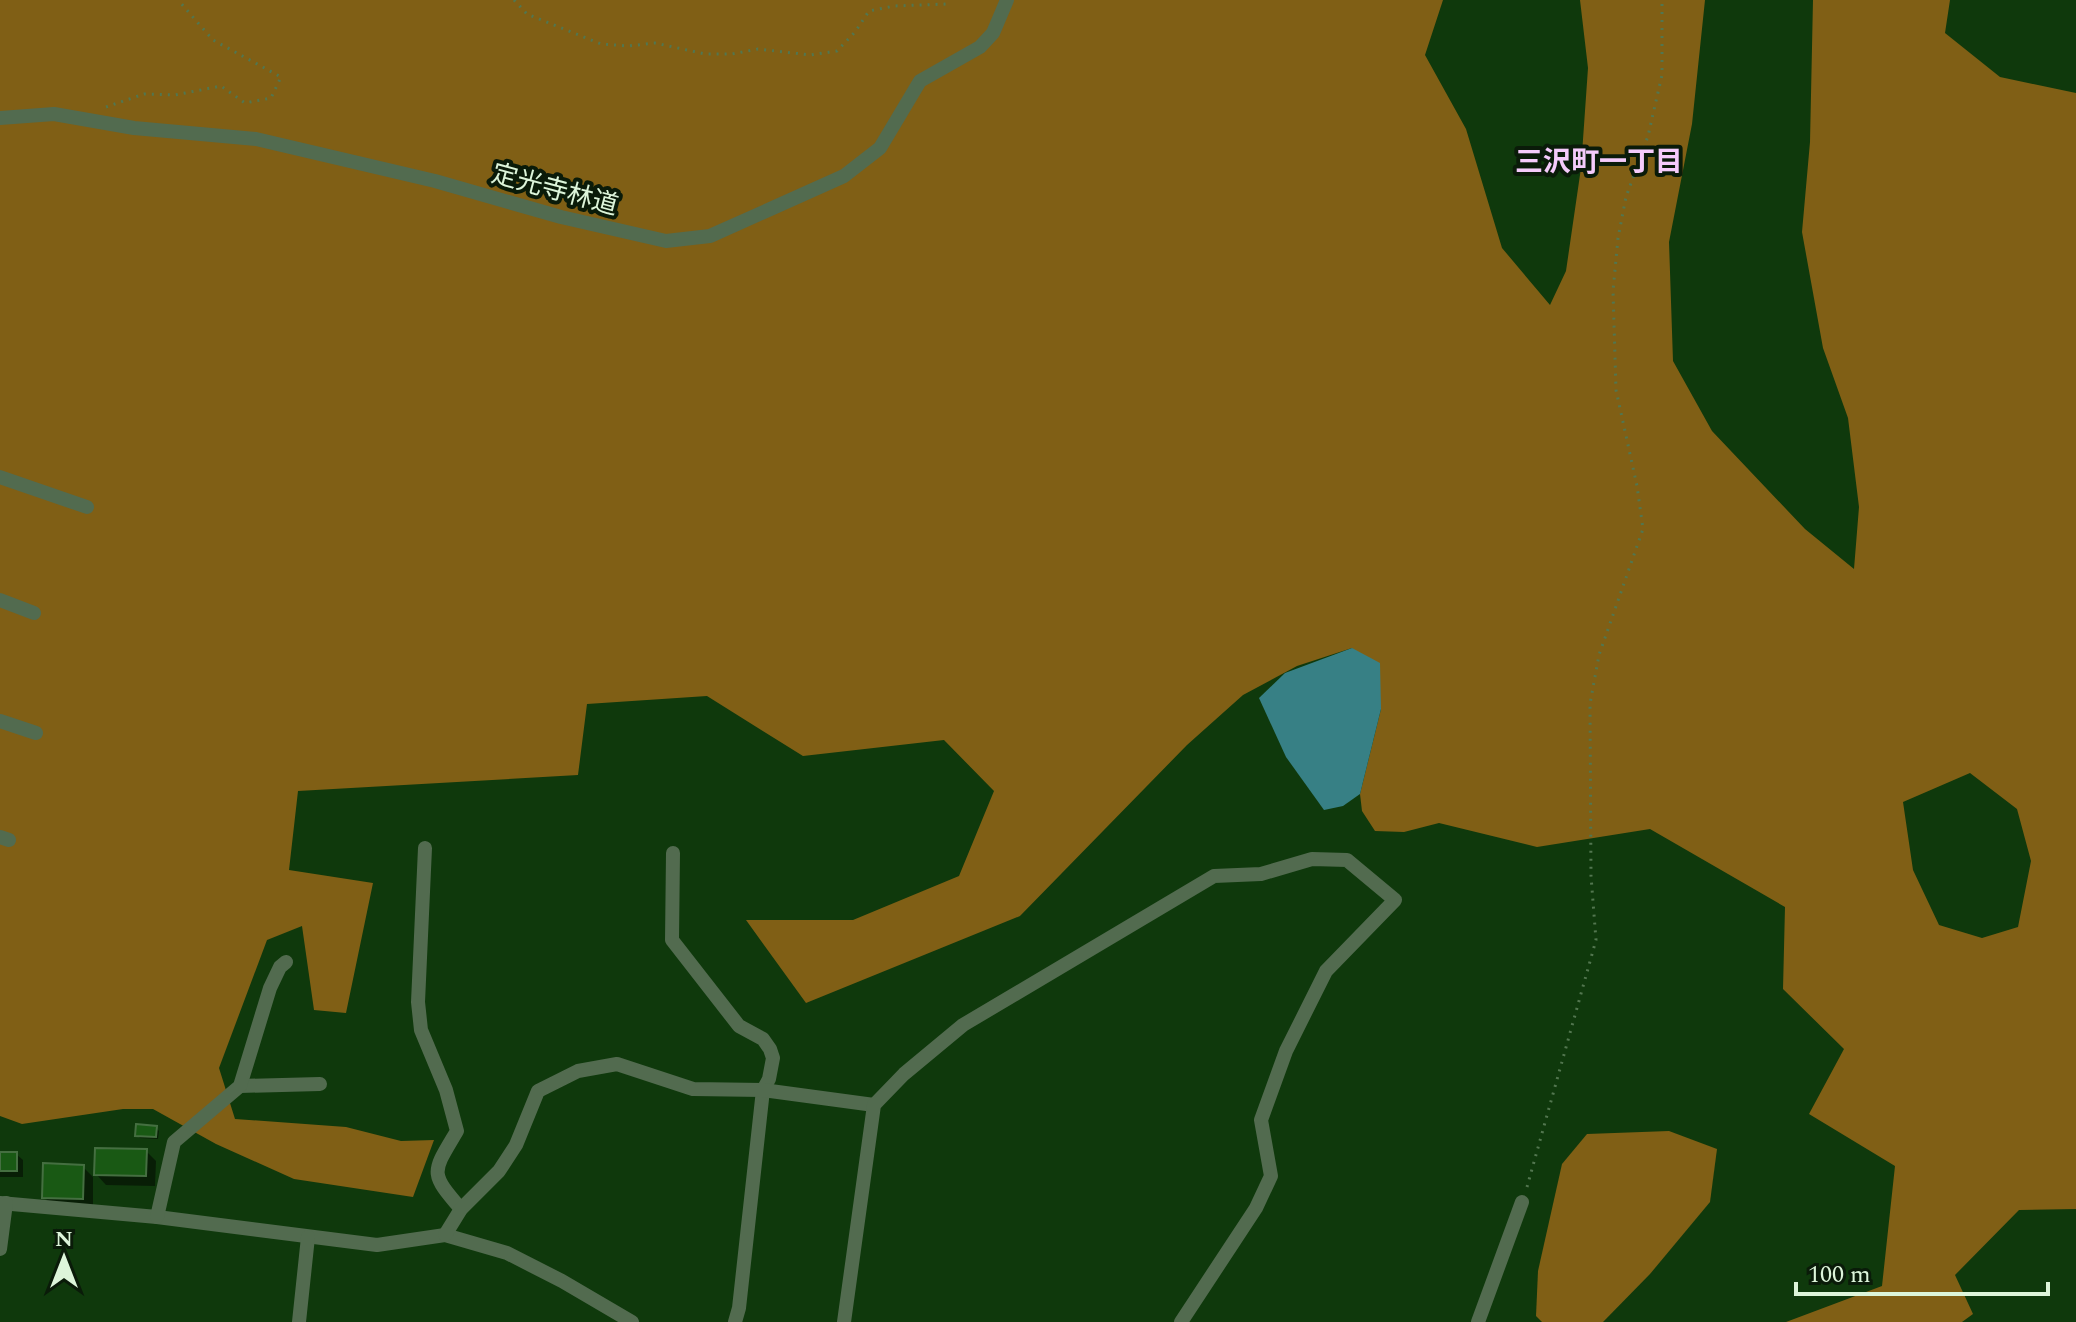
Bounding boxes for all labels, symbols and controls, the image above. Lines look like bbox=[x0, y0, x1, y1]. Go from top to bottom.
district label: 三沢町一丁目 bbox=[1515, 141, 1683, 184]
street label: 定光寺林道 bbox=[487, 154, 623, 226]
north arrow bbox=[24, 1218, 104, 1298]
text: N bbox=[55, 1223, 73, 1256]
scale bar bbox=[1796, 1246, 2048, 1296]
text: 100 m bbox=[1808, 1257, 1871, 1293]

